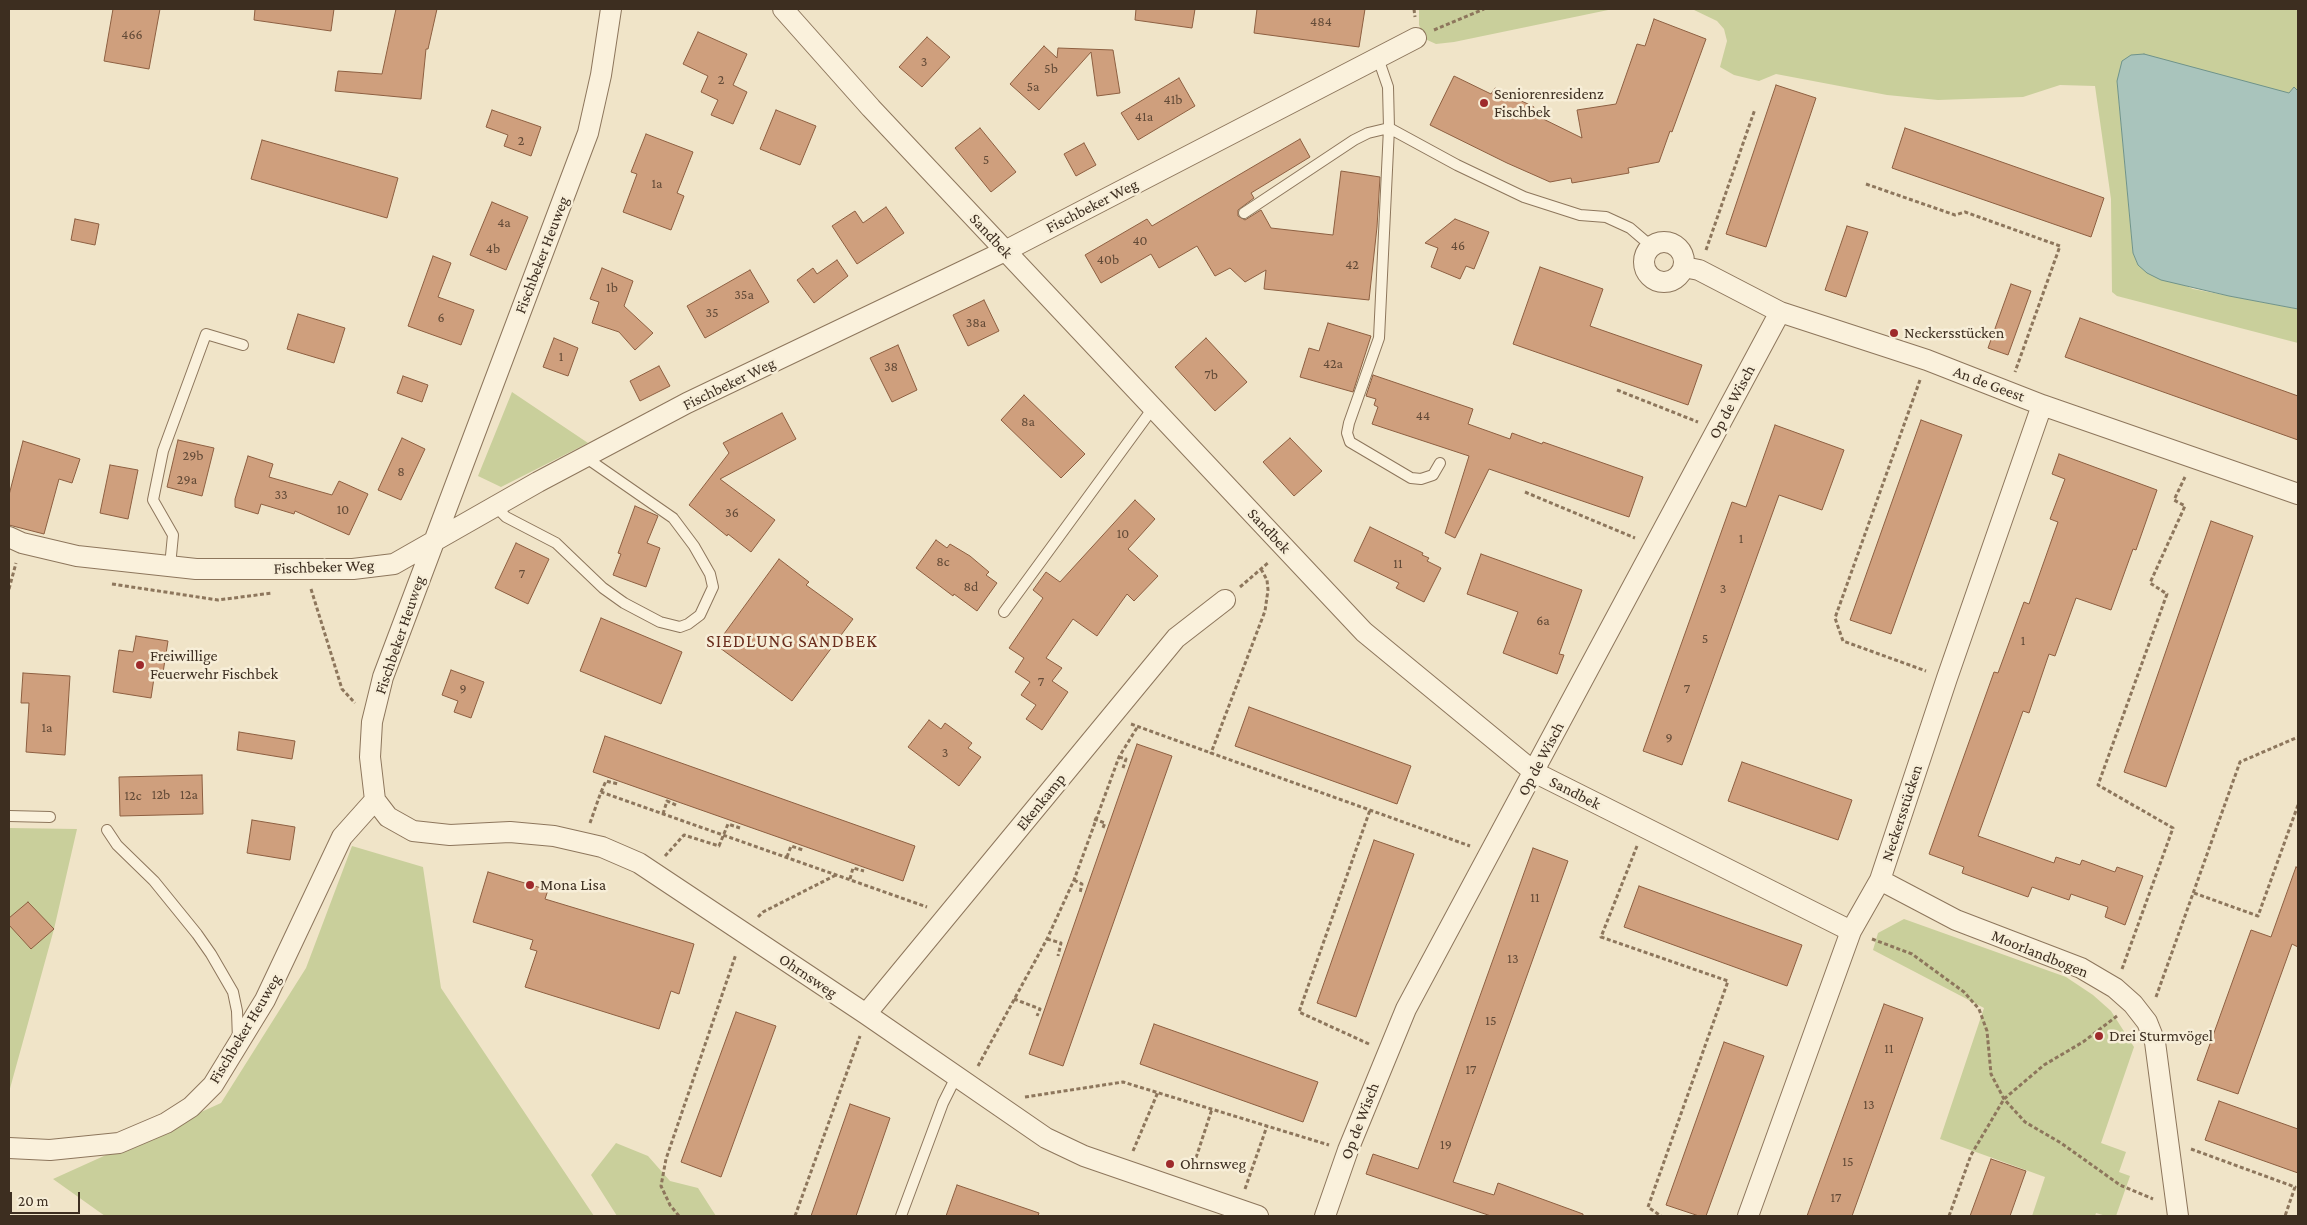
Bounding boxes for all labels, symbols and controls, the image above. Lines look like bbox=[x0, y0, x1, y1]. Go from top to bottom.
house number: 484 bbox=[1310, 14, 1332, 30]
house number: 466 bbox=[121, 27, 143, 43]
house number: 3 bbox=[921, 54, 927, 70]
house number: 5b bbox=[1044, 61, 1058, 77]
house number: 2 bbox=[718, 72, 724, 88]
house number: 5a bbox=[1026, 79, 1040, 95]
place label: Seniorenresidenz Fischbek bbox=[1494, 84, 1604, 122]
house number: 41b bbox=[1164, 92, 1182, 108]
marker: Seniorenresidenz Fischbek bbox=[1478, 97, 1490, 109]
house number: 41a bbox=[1135, 109, 1153, 125]
house number: 2 bbox=[518, 133, 524, 149]
house number: 5 bbox=[983, 152, 989, 168]
street label: Fischbeker Weg bbox=[1043, 175, 1141, 237]
house number: 1a bbox=[651, 176, 663, 192]
street label: Fischbeker Heuweg bbox=[511, 194, 573, 316]
street label: Sandbek bbox=[965, 209, 1017, 263]
house number: 4a bbox=[497, 215, 511, 231]
house number: 40 bbox=[1132, 233, 1148, 249]
house number: 46 bbox=[1451, 238, 1465, 254]
house number: 4b bbox=[486, 241, 500, 257]
house number: 40b bbox=[1097, 252, 1119, 268]
house number: 42 bbox=[1345, 257, 1359, 273]
house number: 1b bbox=[606, 280, 618, 296]
house number: 35a bbox=[734, 287, 754, 303]
house number: 35 bbox=[705, 305, 719, 321]
house number: 6 bbox=[437, 310, 445, 326]
house number: 38a bbox=[966, 315, 986, 331]
place label: Neckersstücken bbox=[1904, 323, 2004, 343]
marker: Neckersstücken bbox=[1888, 327, 1900, 339]
house number: 1 bbox=[559, 349, 563, 365]
street label: Fischbeker Weg bbox=[680, 353, 778, 415]
house number: 42a bbox=[1323, 356, 1343, 372]
house number: 38 bbox=[884, 359, 898, 375]
street label: Op de Wisch bbox=[1705, 362, 1759, 442]
street label: An de Geest bbox=[1951, 362, 2027, 406]
house number: 7b bbox=[1204, 367, 1218, 383]
house number: 44 bbox=[1416, 408, 1430, 424]
house number: 8a bbox=[1021, 414, 1035, 430]
house number: 29b bbox=[183, 448, 203, 464]
house number: 8 bbox=[397, 464, 405, 480]
house number: 29a bbox=[177, 472, 197, 488]
house number: 33 bbox=[274, 487, 288, 503]
house number: 10 bbox=[337, 502, 349, 518]
street label: Sandbek bbox=[1243, 504, 1295, 558]
house number: 36 bbox=[725, 505, 739, 521]
house number: 10 bbox=[1117, 526, 1129, 542]
house number: 1 bbox=[1739, 531, 1743, 547]
house number: 8c bbox=[936, 554, 950, 570]
street label: Fischbeker Weg bbox=[273, 556, 375, 578]
house number: 11 bbox=[1393, 556, 1403, 572]
house number: 7 bbox=[519, 566, 525, 582]
street label: Fischbeker Heuweg bbox=[371, 573, 429, 697]
house number: 8d bbox=[964, 579, 978, 595]
house number: 3 bbox=[1720, 581, 1726, 597]
house number: 6a bbox=[1536, 613, 1550, 629]
district label: SIEDLUNG SANDBEK bbox=[704, 630, 880, 652]
house number: 5 bbox=[1702, 631, 1708, 647]
house number: 1 bbox=[2021, 633, 2025, 649]
place label: Freiwillige Feuerwehr Fischbek bbox=[150, 646, 278, 684]
marker: Freiwillige Feuerwehr Fischbek bbox=[134, 659, 146, 671]
house number: 7 bbox=[1038, 674, 1044, 690]
house number: 9 bbox=[459, 681, 467, 697]
house number: 7 bbox=[1684, 681, 1690, 697]
street label: Op de Wisch bbox=[1514, 719, 1568, 799]
house number: 1a bbox=[41, 720, 53, 736]
house number: 9 bbox=[1665, 730, 1673, 746]
house number: 3 bbox=[942, 745, 948, 761]
street label: Neckersstücken bbox=[1877, 762, 1927, 864]
street label: Ekenkamp bbox=[1012, 770, 1070, 834]
street label: Sandbek bbox=[1546, 772, 1604, 814]
house number: 12b bbox=[152, 787, 170, 803]
house number: 12a bbox=[180, 787, 198, 803]
house number: 12c bbox=[124, 788, 142, 804]
place label: Mona Lisa bbox=[540, 875, 606, 895]
marker: Mona Lisa bbox=[524, 879, 536, 891]
house number: 11 bbox=[1530, 890, 1540, 906]
street label: Moorlandbogen bbox=[1989, 926, 2091, 982]
street label: Ohrnsweg bbox=[775, 950, 841, 1002]
house number: 13 bbox=[1507, 951, 1519, 967]
street label: Fischbeker Heuweg bbox=[205, 971, 285, 1087]
house number: 15 bbox=[1485, 1013, 1497, 1029]
place label: Drei Sturmvögel bbox=[2109, 1026, 2213, 1046]
marker: Drei Sturmvögel bbox=[2093, 1030, 2105, 1042]
house number: 11 bbox=[1884, 1041, 1894, 1057]
house number: 17 bbox=[1465, 1062, 1477, 1078]
street label: Op de Wisch bbox=[1337, 1080, 1383, 1162]
house number: 13 bbox=[1863, 1097, 1875, 1113]
house number: 19 bbox=[1440, 1137, 1452, 1153]
place label: Ohrnsweg bbox=[1180, 1154, 1246, 1174]
house number: 15 bbox=[1842, 1154, 1854, 1170]
marker: Ohrnsweg bbox=[1164, 1158, 1176, 1170]
scale bar bbox=[12, 1182, 82, 1214]
house number: 17 bbox=[1830, 1190, 1842, 1206]
text: 20 m bbox=[18, 1193, 49, 1209]

